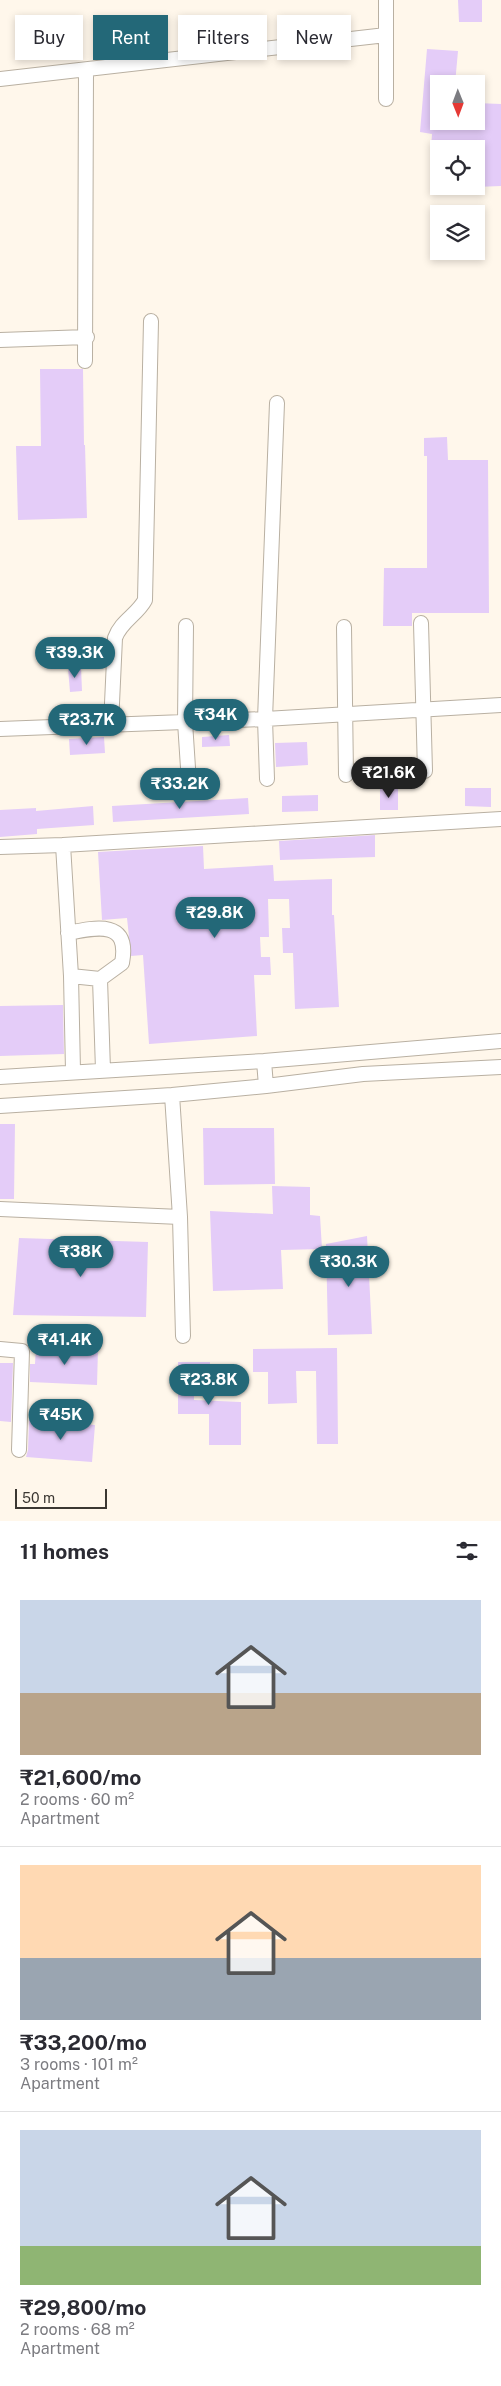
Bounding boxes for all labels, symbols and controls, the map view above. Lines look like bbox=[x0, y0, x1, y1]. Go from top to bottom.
chip: Buy bbox=[15, 15, 83, 60]
chip: Rent bbox=[93, 15, 168, 60]
chip: Filters bbox=[178, 15, 267, 60]
chip: New bbox=[277, 15, 351, 60]
north arrow bbox=[430, 75, 485, 130]
map controls bbox=[430, 75, 485, 260]
button: locate bbox=[430, 140, 485, 195]
button: layers bbox=[430, 205, 485, 260]
pin: ₹39.3K bbox=[34, 636, 116, 679]
text: ₹39.3K bbox=[46, 643, 104, 662]
pin: ₹34K bbox=[186, 698, 246, 741]
pin: ₹23.7K bbox=[46, 704, 128, 746]
text: ₹34K bbox=[195, 705, 237, 724]
text: ₹23.7K bbox=[59, 710, 115, 729]
pin: ₹21.6K bbox=[348, 756, 430, 799]
text: ₹21.6K bbox=[362, 763, 416, 782]
pin: ₹33.2K bbox=[139, 768, 221, 810]
text: ₹33.2K bbox=[151, 774, 209, 793]
pin: ₹29.8K bbox=[174, 896, 256, 939]
text: ₹29.8K bbox=[186, 903, 244, 922]
pin: ₹38K bbox=[51, 1236, 111, 1278]
text: ₹38K bbox=[59, 1242, 103, 1261]
pin: ₹30.3K bbox=[308, 1246, 390, 1288]
text: ₹30.3K bbox=[320, 1252, 378, 1271]
pin: ₹41.4K bbox=[24, 1324, 106, 1366]
text: ₹41.4K bbox=[38, 1330, 92, 1349]
pin: ₹23.8K bbox=[168, 1364, 250, 1406]
text: ₹23.8K bbox=[180, 1370, 238, 1389]
pin: ₹45K bbox=[31, 1398, 91, 1441]
text: ₹45K bbox=[40, 1405, 82, 1424]
scale bar bbox=[15, 1486, 108, 1509]
text: 50 m bbox=[22, 1490, 55, 1506]
icon: filters bbox=[453, 1537, 481, 1565]
text: 11 homes bbox=[20, 1539, 109, 1564]
icon: home bbox=[206, 1632, 296, 1722]
text: ₹21,600/mo bbox=[20, 1765, 141, 1790]
text: 2 rooms · 60 m² bbox=[20, 1790, 134, 1809]
text: Apartment bbox=[20, 1809, 100, 1828]
icon: home bbox=[206, 1898, 296, 1988]
text: ₹33,200/mo bbox=[20, 2030, 147, 2055]
text: 3 rooms · 101 m² bbox=[20, 2055, 138, 2074]
text: Apartment bbox=[20, 2074, 100, 2093]
icon: home bbox=[206, 2163, 296, 2253]
text: ₹29,800/mo bbox=[20, 2295, 146, 2320]
text: 2 rooms · 68 m² bbox=[20, 2320, 135, 2339]
text: Apartment bbox=[20, 2339, 100, 2358]

